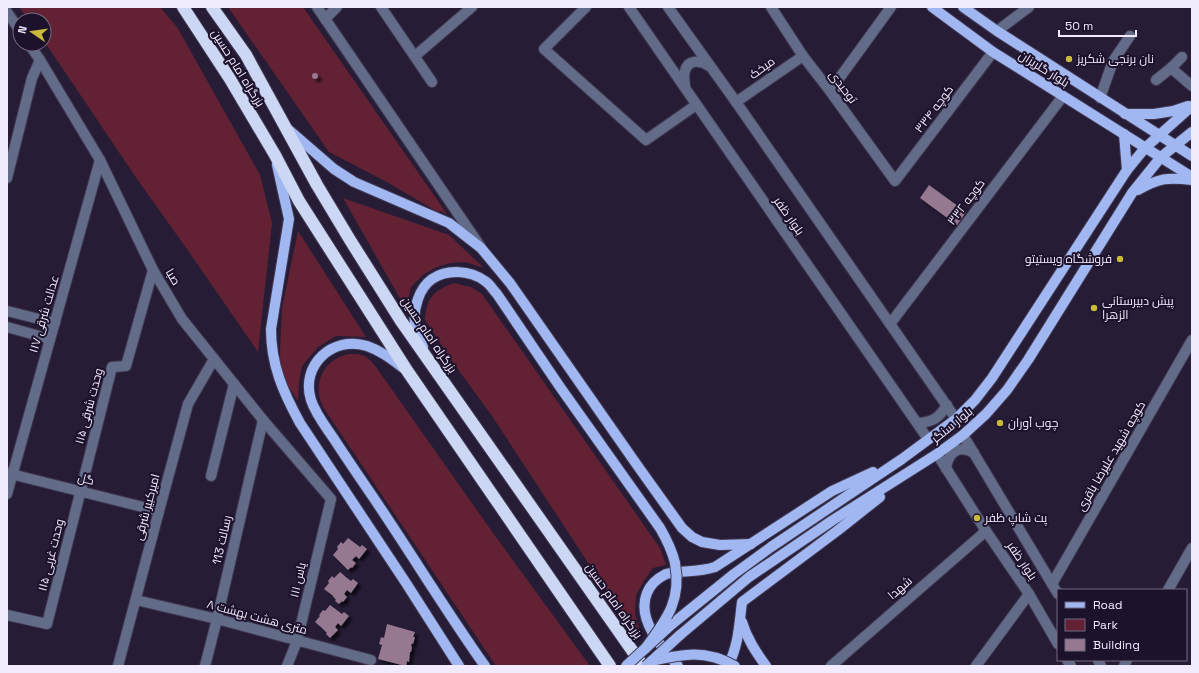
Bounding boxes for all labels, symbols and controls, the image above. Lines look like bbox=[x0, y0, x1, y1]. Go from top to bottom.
north arrow bbox=[12, 12, 52, 52]
scale bar bbox=[1059, 12, 1136, 38]
text: 50 m bbox=[1065, 18, 1093, 34]
text: N bbox=[15, 25, 30, 35]
street label: بزرگراه امام حسین bbox=[208, 26, 268, 110]
street label: بلوار گلریزان bbox=[1016, 47, 1072, 91]
place label: نان برنجی شکریز bbox=[1076, 51, 1154, 67]
street label: میخک bbox=[746, 53, 778, 83]
marker: نان برنجی شکریز bbox=[1064, 54, 1074, 64]
street label: توحیدی bbox=[825, 67, 861, 107]
street label: کوچه ۳۳۴ bbox=[911, 82, 958, 137]
street label: کوچه ۳۳۲ bbox=[943, 176, 989, 229]
street label: بلوار ظفر bbox=[769, 193, 808, 238]
place label: فروشگاه ویستیتو bbox=[1025, 251, 1112, 267]
marker: فروشگاه ویستیتو bbox=[1115, 254, 1125, 264]
street label: صبا bbox=[162, 266, 184, 288]
street label: ۱۱۷ عدالت شرقی bbox=[25, 273, 63, 355]
place label: پیش دبیرستانی الزهرا bbox=[1102, 293, 1175, 323]
street label: بزرگراه امام حسین bbox=[397, 294, 461, 376]
marker: پیش دبیرستانی الزهرا bbox=[1089, 303, 1099, 313]
street label: ۱۱۵ وحدت شرقی bbox=[71, 366, 107, 446]
street label: کوچه شهید علیرضا باقری bbox=[1073, 398, 1150, 515]
street label: بلوار سنگر bbox=[927, 403, 976, 447]
place label: چوب آوران bbox=[1008, 415, 1058, 432]
marker: چوب آوران bbox=[995, 418, 1005, 428]
street label: گل bbox=[76, 469, 96, 489]
street label: امیرکبیر شرقی bbox=[130, 472, 164, 542]
place label: پت شاپ ظفر bbox=[984, 510, 1048, 527]
marker: پت شاپ ظفر bbox=[972, 513, 982, 523]
street label: رسالت 113 bbox=[209, 514, 235, 566]
street label: ۱۱۵ وحدت غربی bbox=[34, 517, 68, 593]
street label: بلوار ظفر bbox=[1003, 538, 1041, 583]
street label: یاس ۱۱۱ bbox=[286, 560, 310, 599]
street label: بزرگراه امام حسین bbox=[582, 560, 646, 642]
street label: شهدا bbox=[884, 573, 916, 603]
legend bbox=[1057, 589, 1187, 661]
street label: ۸ متری هشت بهشت bbox=[205, 596, 309, 638]
text: Road bbox=[1093, 597, 1122, 613]
text: Park bbox=[1093, 617, 1118, 633]
text: Building bbox=[1093, 637, 1140, 653]

